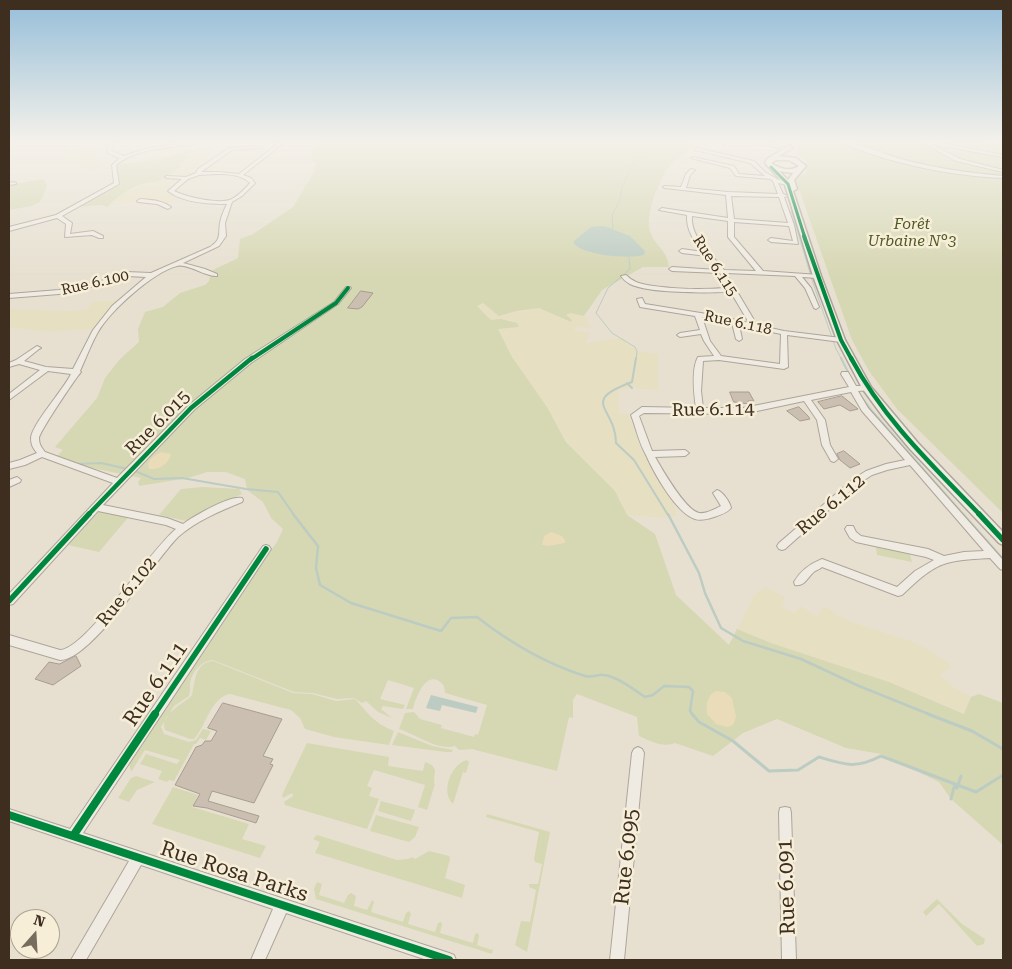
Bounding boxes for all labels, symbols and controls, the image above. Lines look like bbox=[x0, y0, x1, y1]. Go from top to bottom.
park label: Forêt Urbaine N°3 bbox=[868, 216, 956, 251]
street label: Rue 6.115 bbox=[689, 232, 741, 300]
street label: Rue 6.100 bbox=[59, 266, 131, 300]
street label: Rue 6.118 bbox=[702, 307, 774, 339]
street label: Rue 6.015 bbox=[121, 386, 195, 460]
street label: Rue 6.114 bbox=[671, 398, 755, 422]
street label: Rue 6.112 bbox=[792, 470, 870, 540]
street label: Rue 6.102 bbox=[93, 553, 161, 631]
street label: Rue 6.111 bbox=[119, 637, 193, 731]
street label: Rue 6.095 bbox=[609, 808, 645, 906]
street label: Rue Rosa Parks bbox=[157, 836, 311, 908]
street label: Rue 6.091 bbox=[773, 838, 801, 936]
north arrow bbox=[10, 909, 60, 959]
text: N bbox=[32, 911, 47, 930]

